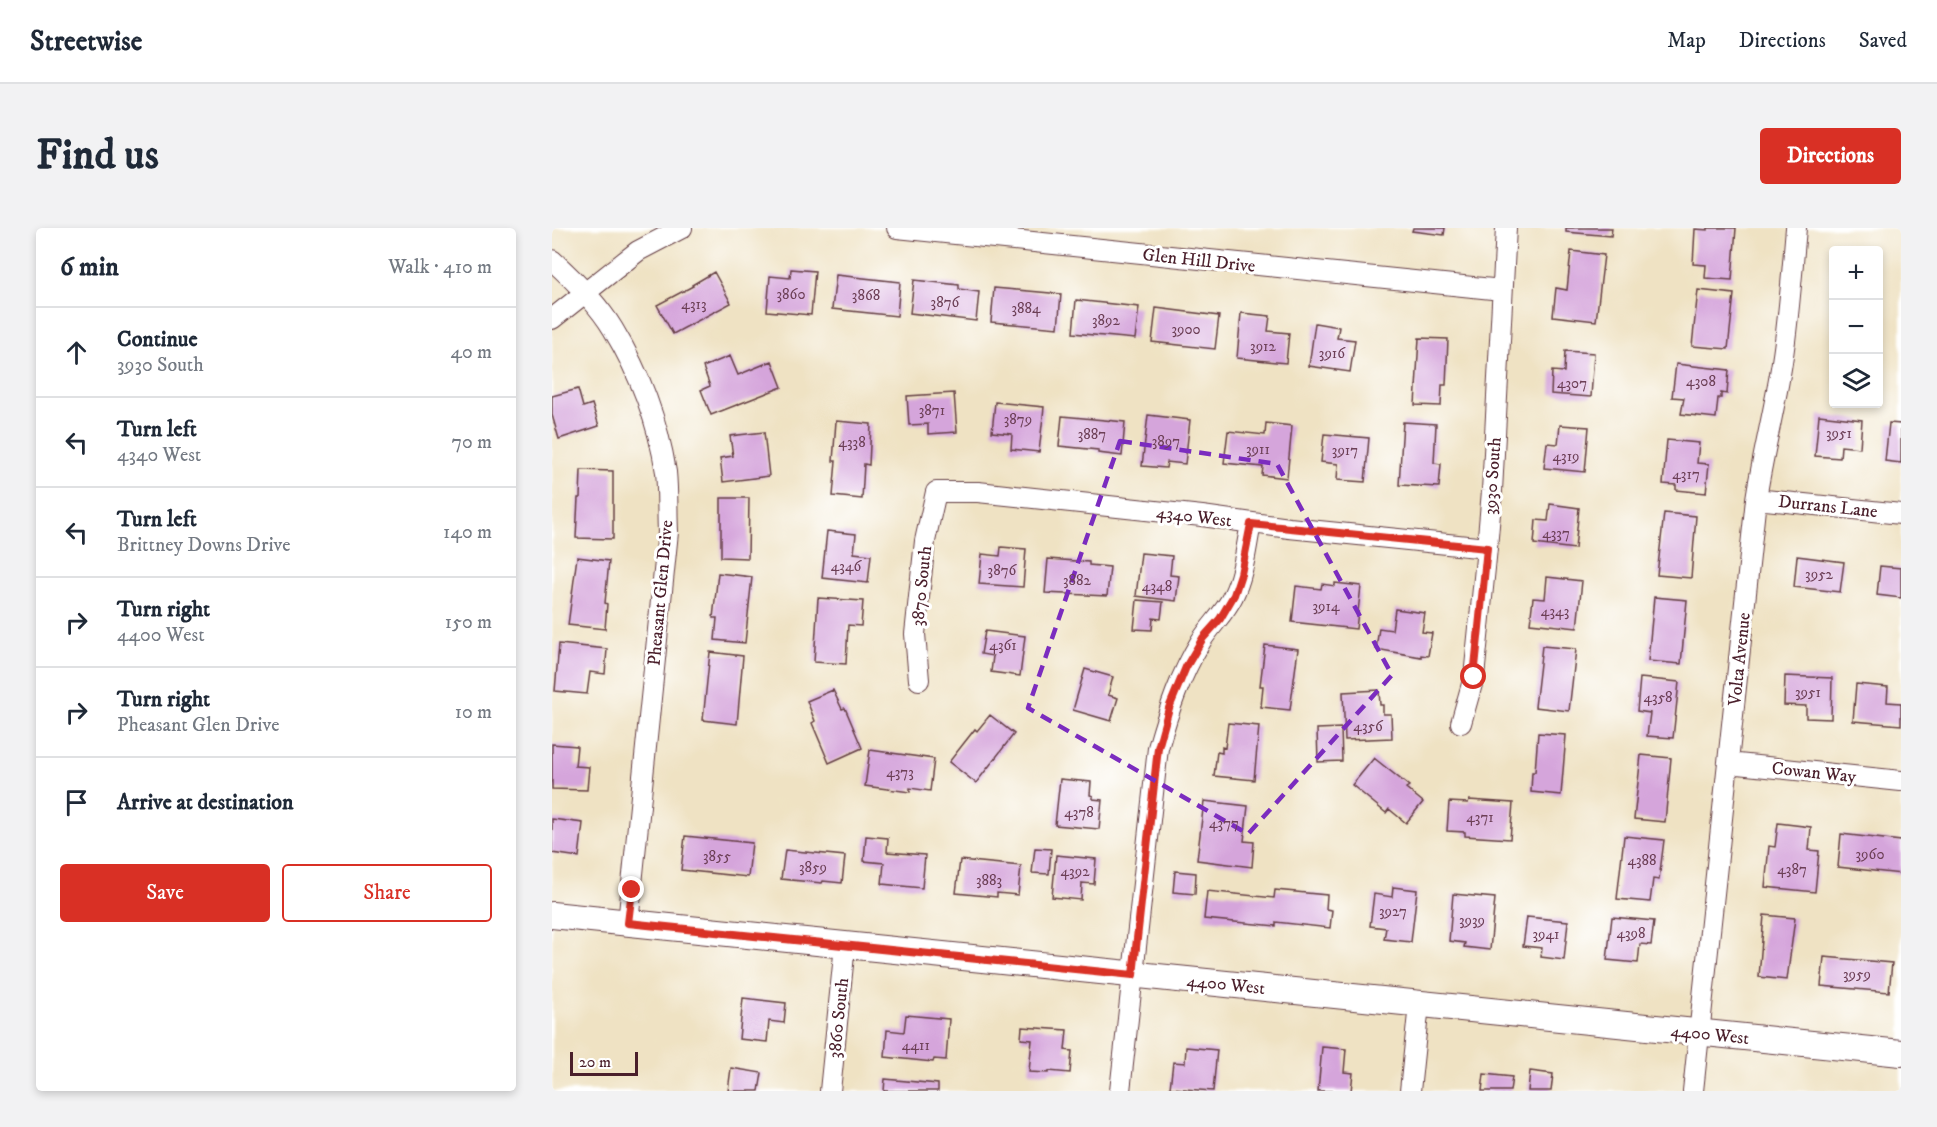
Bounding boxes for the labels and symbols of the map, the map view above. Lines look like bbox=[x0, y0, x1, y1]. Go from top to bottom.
street label: Glen Hill Drive bbox=[1141, 244, 1256, 278]
house number: 3860 bbox=[777, 285, 805, 304]
house number: 3868 bbox=[852, 286, 880, 305]
house number: 3876 bbox=[931, 293, 961, 312]
house number: 4313 bbox=[681, 295, 707, 314]
house number: 3884 bbox=[1011, 299, 1041, 318]
house number: 3892 bbox=[1092, 311, 1121, 330]
house number: 3900 bbox=[1171, 320, 1201, 339]
house number: 3912 bbox=[1250, 337, 1277, 356]
house number: 3916 bbox=[1319, 344, 1346, 363]
house number: 4308 bbox=[1686, 372, 1716, 391]
house number: 4307 bbox=[1557, 374, 1587, 393]
house number: 3871 bbox=[919, 401, 945, 420]
house number: 3879 bbox=[1004, 410, 1032, 429]
house number: 3951 bbox=[1826, 424, 1852, 443]
house number: 3887 bbox=[1078, 425, 1106, 444]
house number: 3897 bbox=[1152, 432, 1180, 451]
house number: 4338 bbox=[838, 433, 866, 452]
street label: 3930 South bbox=[1479, 436, 1507, 516]
house number: 3911 bbox=[1246, 440, 1270, 459]
house number: 3917 bbox=[1332, 441, 1358, 460]
house number: 4319 bbox=[1552, 447, 1580, 466]
house number: 4317 bbox=[1672, 465, 1700, 484]
street label: Durrans Lane bbox=[1777, 491, 1879, 523]
street label: 4340 West bbox=[1155, 501, 1233, 533]
street label: Pheasant Glen Drive bbox=[644, 519, 678, 667]
house number: 4337 bbox=[1542, 524, 1570, 543]
street label: 3870 South bbox=[907, 544, 937, 627]
house number: 4346 bbox=[831, 557, 863, 576]
house number: 3876 bbox=[988, 561, 1018, 580]
house number: 3952 bbox=[1805, 565, 1834, 584]
house number: 3882 bbox=[1063, 571, 1092, 590]
house number: 4348 bbox=[1142, 577, 1172, 596]
house number: 3914 bbox=[1312, 597, 1340, 616]
house number: 4343 bbox=[1541, 602, 1569, 621]
street label: Volta Avenue bbox=[1724, 611, 1756, 708]
house number: 4361 bbox=[989, 636, 1017, 655]
route start bbox=[1460, 663, 1486, 689]
house number: 3951 bbox=[1795, 683, 1821, 702]
house number: 4358 bbox=[1643, 688, 1673, 707]
house number: 4356 bbox=[1353, 717, 1384, 736]
street label: Cowan Way bbox=[1771, 758, 1858, 788]
house number: 4373 bbox=[886, 763, 914, 782]
house number: 4378 bbox=[1064, 803, 1094, 822]
house number: 4371 bbox=[1466, 808, 1494, 827]
house number: 4377 bbox=[1209, 814, 1239, 833]
house number: 3960 bbox=[1856, 845, 1884, 864]
house number: 3855 bbox=[703, 847, 732, 866]
house number: 4388 bbox=[1627, 851, 1657, 870]
house number: 3859 bbox=[799, 858, 827, 877]
house number: 4387 bbox=[1777, 860, 1807, 879]
house number: 4392 bbox=[1060, 862, 1090, 881]
house number: 3883 bbox=[976, 871, 1002, 890]
route end bbox=[618, 876, 644, 902]
house number: 3927 bbox=[1379, 902, 1407, 921]
house number: 3939 bbox=[1459, 911, 1485, 930]
house number: 4398 bbox=[1616, 924, 1646, 943]
house number: 3941 bbox=[1532, 925, 1560, 944]
house number: 3959 bbox=[1843, 965, 1871, 984]
street label: 4400 West bbox=[1186, 970, 1266, 1000]
street label: 3860 South bbox=[824, 976, 854, 1059]
street label: 4400 West bbox=[1670, 1020, 1750, 1050]
house number: 4411 bbox=[902, 1036, 930, 1055]
scale bar bbox=[570, 1049, 638, 1076]

